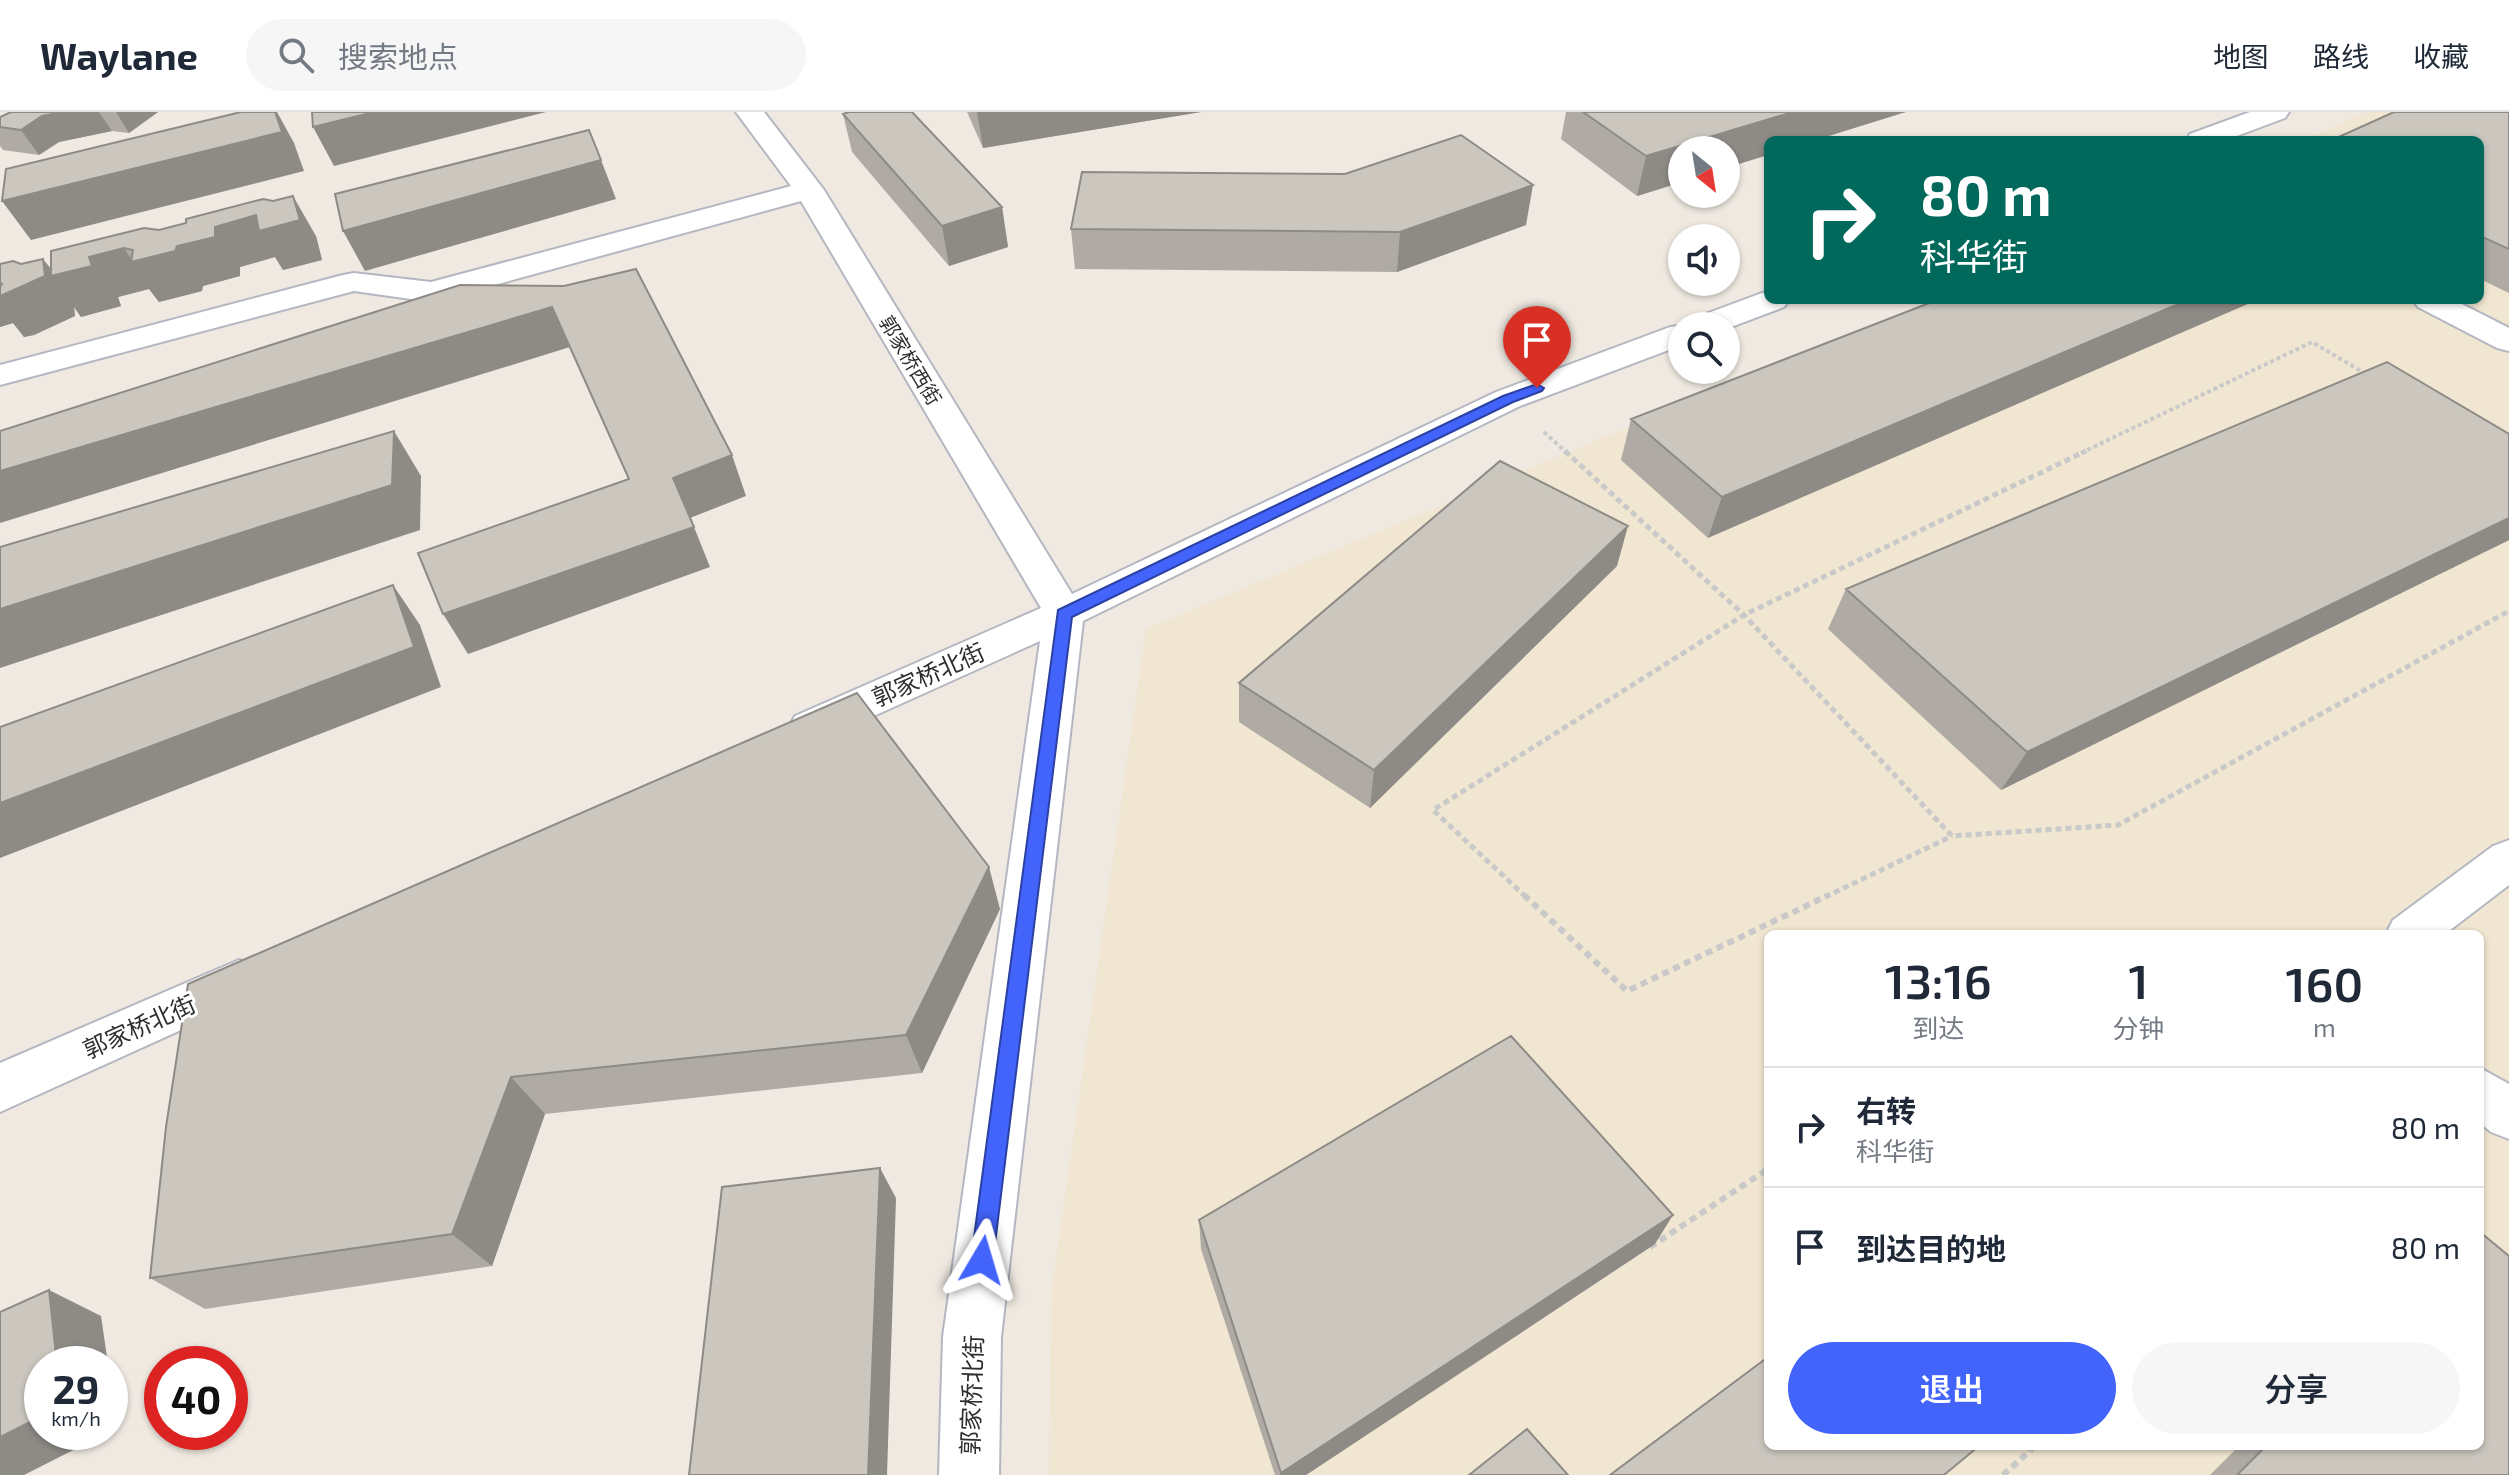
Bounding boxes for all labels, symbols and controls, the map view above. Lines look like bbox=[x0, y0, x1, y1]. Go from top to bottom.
search box bbox=[246, 19, 806, 91]
text: Waylane bbox=[40, 32, 198, 78]
icon: search bbox=[274, 33, 318, 77]
text: 搜索地点 bbox=[338, 38, 458, 74]
text: 地图 bbox=[2213, 39, 2269, 73]
text: 路线 bbox=[2313, 39, 2369, 73]
text: 收藏 bbox=[2413, 39, 2469, 73]
north arrow bbox=[1668, 136, 1740, 208]
map controls bbox=[1668, 136, 1740, 384]
text: 80 m bbox=[1920, 160, 2052, 227]
icon: right bbox=[1788, 168, 1892, 272]
button: sound bbox=[1668, 224, 1740, 296]
text: 科华街 bbox=[1920, 234, 2028, 277]
pin bbox=[1503, 306, 1571, 388]
street label: 郭家桥西街 bbox=[875, 311, 947, 409]
button: search bbox=[1668, 312, 1740, 384]
icon: arrive bbox=[1515, 318, 1559, 362]
street label: 郭家桥北街 bbox=[867, 636, 989, 712]
text: 13:16 bbox=[1885, 951, 1992, 1009]
text: 1 bbox=[2129, 951, 2149, 1009]
text: 160 bbox=[2285, 954, 2363, 1012]
street label: 郭家桥北街 bbox=[78, 988, 200, 1064]
text: m bbox=[2313, 1011, 2336, 1042]
text: 到达 bbox=[1912, 1012, 1964, 1043]
text: 分钟 bbox=[2113, 1012, 2165, 1043]
text: 右转 bbox=[1856, 1092, 1916, 1128]
icon: right bbox=[1788, 1105, 1832, 1149]
text: 80 m bbox=[2391, 1109, 2460, 1145]
text: 科华街 bbox=[1856, 1135, 1934, 1166]
position arrow bbox=[940, 1218, 1024, 1302]
icon: arrive bbox=[1788, 1225, 1832, 1269]
text: 80 m bbox=[2391, 1229, 2460, 1265]
text: 到达目的地 bbox=[1856, 1230, 2006, 1266]
street label: 郭家桥北街 bbox=[954, 1335, 988, 1455]
button: 退出 bbox=[1788, 1342, 2116, 1434]
button: 分享 bbox=[2132, 1342, 2460, 1434]
speed limit sign: 40 bbox=[144, 1346, 248, 1450]
text: 29 bbox=[53, 1364, 99, 1412]
text: km/h bbox=[51, 1406, 101, 1430]

